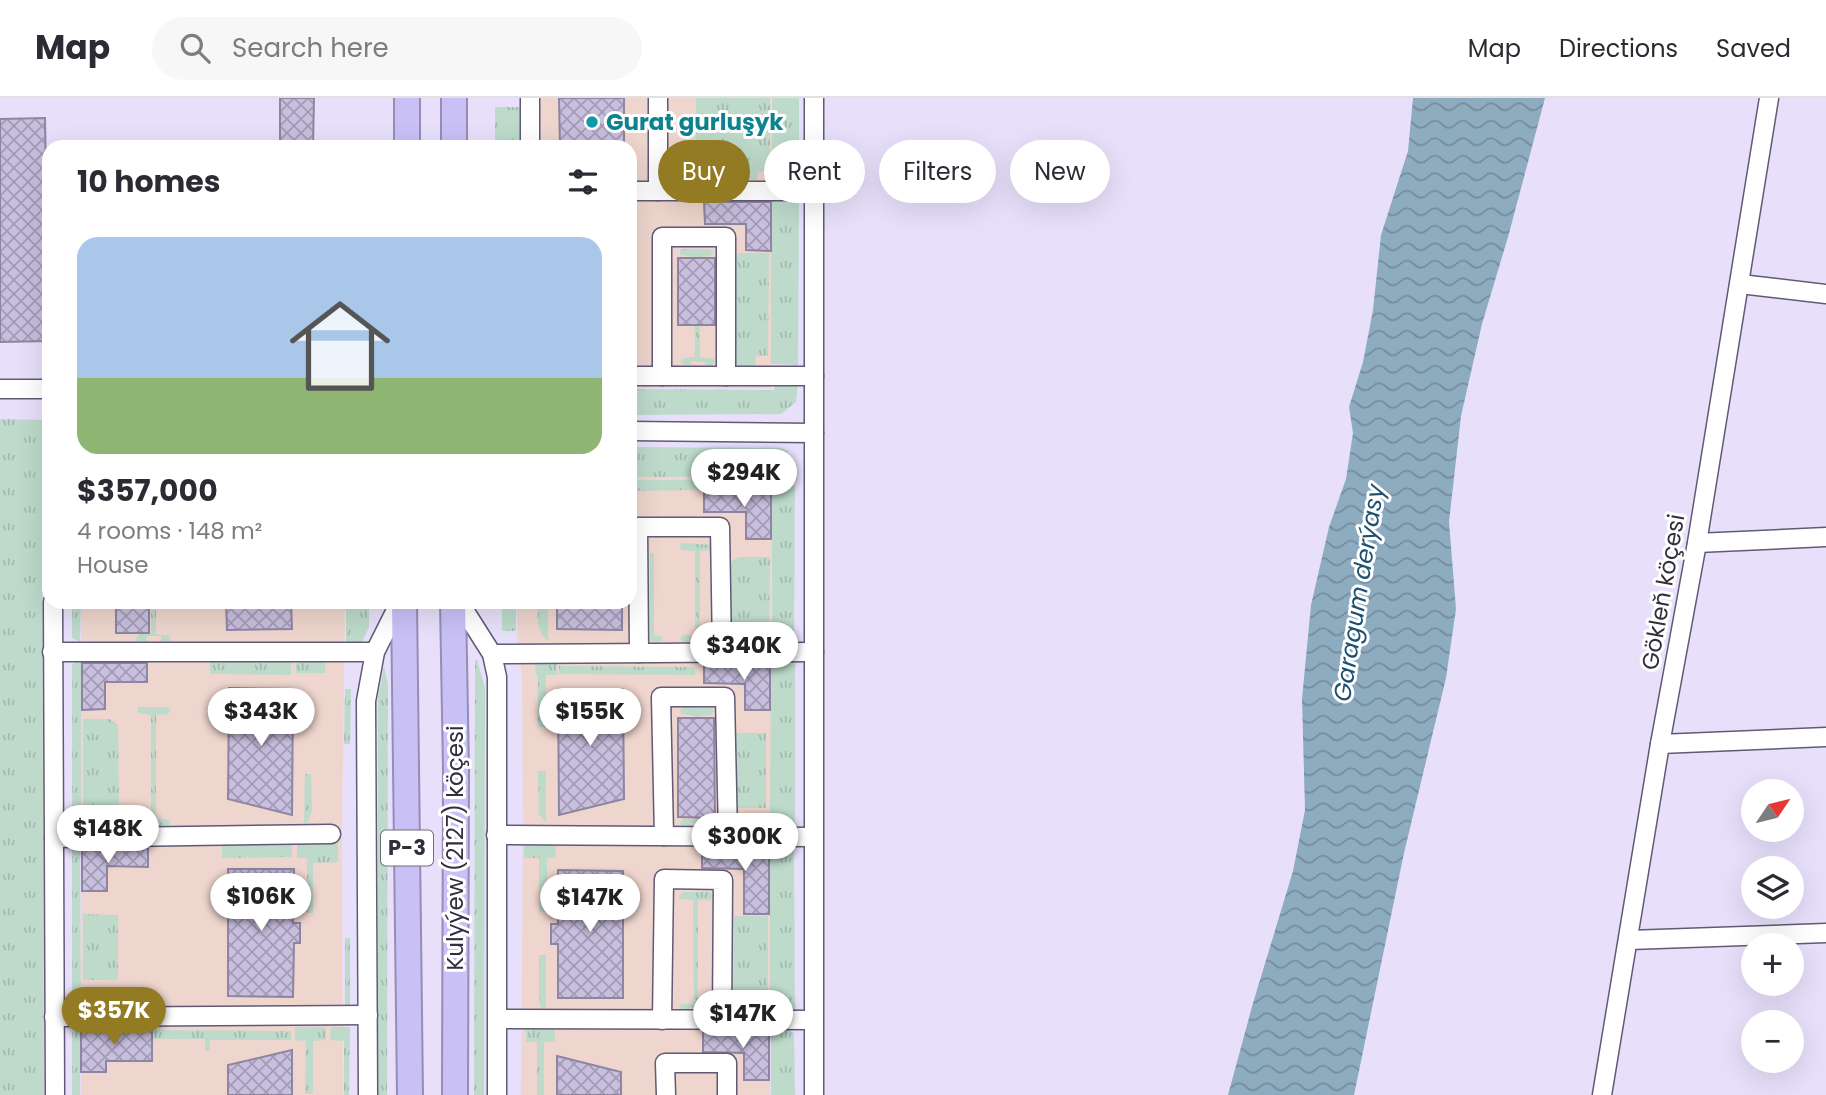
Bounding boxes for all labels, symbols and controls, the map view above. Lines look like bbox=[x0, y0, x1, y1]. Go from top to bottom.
search box bbox=[152, 17, 642, 80]
text: Map bbox=[35, 24, 110, 71]
icon: search bbox=[176, 29, 214, 67]
text: Search here bbox=[232, 30, 389, 66]
text: Map bbox=[1468, 32, 1521, 65]
text: Directions bbox=[1559, 32, 1678, 65]
text: Saved bbox=[1716, 32, 1791, 65]
place label: Gurat gurluşyk bbox=[606, 106, 784, 138]
marker: Gurat gurluşyk bbox=[584, 114, 600, 130]
chip: Buy bbox=[658, 140, 750, 203]
chip: Rent bbox=[764, 140, 865, 203]
chip: Filters bbox=[879, 140, 996, 203]
chip: New bbox=[1010, 140, 1110, 203]
text: 10 homes bbox=[77, 160, 221, 203]
icon: filters bbox=[564, 163, 602, 201]
icon: home bbox=[277, 283, 403, 409]
pin: $294K bbox=[695, 450, 793, 509]
text: $294K bbox=[707, 456, 781, 488]
text: $357,000 bbox=[77, 469, 218, 512]
water label: Garagum derýasy bbox=[1325, 481, 1392, 704]
street label: Gökleň köçesi bbox=[1634, 512, 1692, 672]
text: 4 rooms · 148 m² bbox=[77, 515, 262, 547]
text: House bbox=[77, 549, 149, 581]
pin: $340K bbox=[695, 622, 793, 682]
text: $340K bbox=[706, 629, 782, 661]
pin: $343K bbox=[212, 688, 310, 748]
pin: $155K bbox=[541, 688, 639, 748]
text: $343K bbox=[224, 695, 298, 727]
text: $155K bbox=[555, 695, 625, 727]
street label: Kulyýew (2127) köçesi bbox=[439, 725, 471, 971]
north arrow bbox=[1741, 779, 1804, 842]
map controls bbox=[1741, 779, 1804, 1073]
pin: $148K bbox=[59, 806, 157, 865]
text: $148K bbox=[73, 812, 143, 844]
pin: $300K bbox=[696, 814, 794, 873]
text: $300K bbox=[707, 820, 783, 852]
road number: P-3 bbox=[381, 830, 433, 866]
button: layers bbox=[1741, 856, 1804, 919]
pin: $106K bbox=[212, 874, 310, 933]
pin: $147K bbox=[541, 874, 639, 934]
text: $106K bbox=[226, 880, 296, 912]
text: $147K bbox=[556, 881, 624, 913]
button: + bbox=[1741, 933, 1804, 996]
pin: $357K bbox=[65, 988, 163, 1047]
pin: $147K bbox=[694, 990, 792, 1050]
text: $357K bbox=[78, 994, 150, 1026]
text: $147K bbox=[709, 997, 777, 1029]
button: − bbox=[1741, 1010, 1804, 1073]

